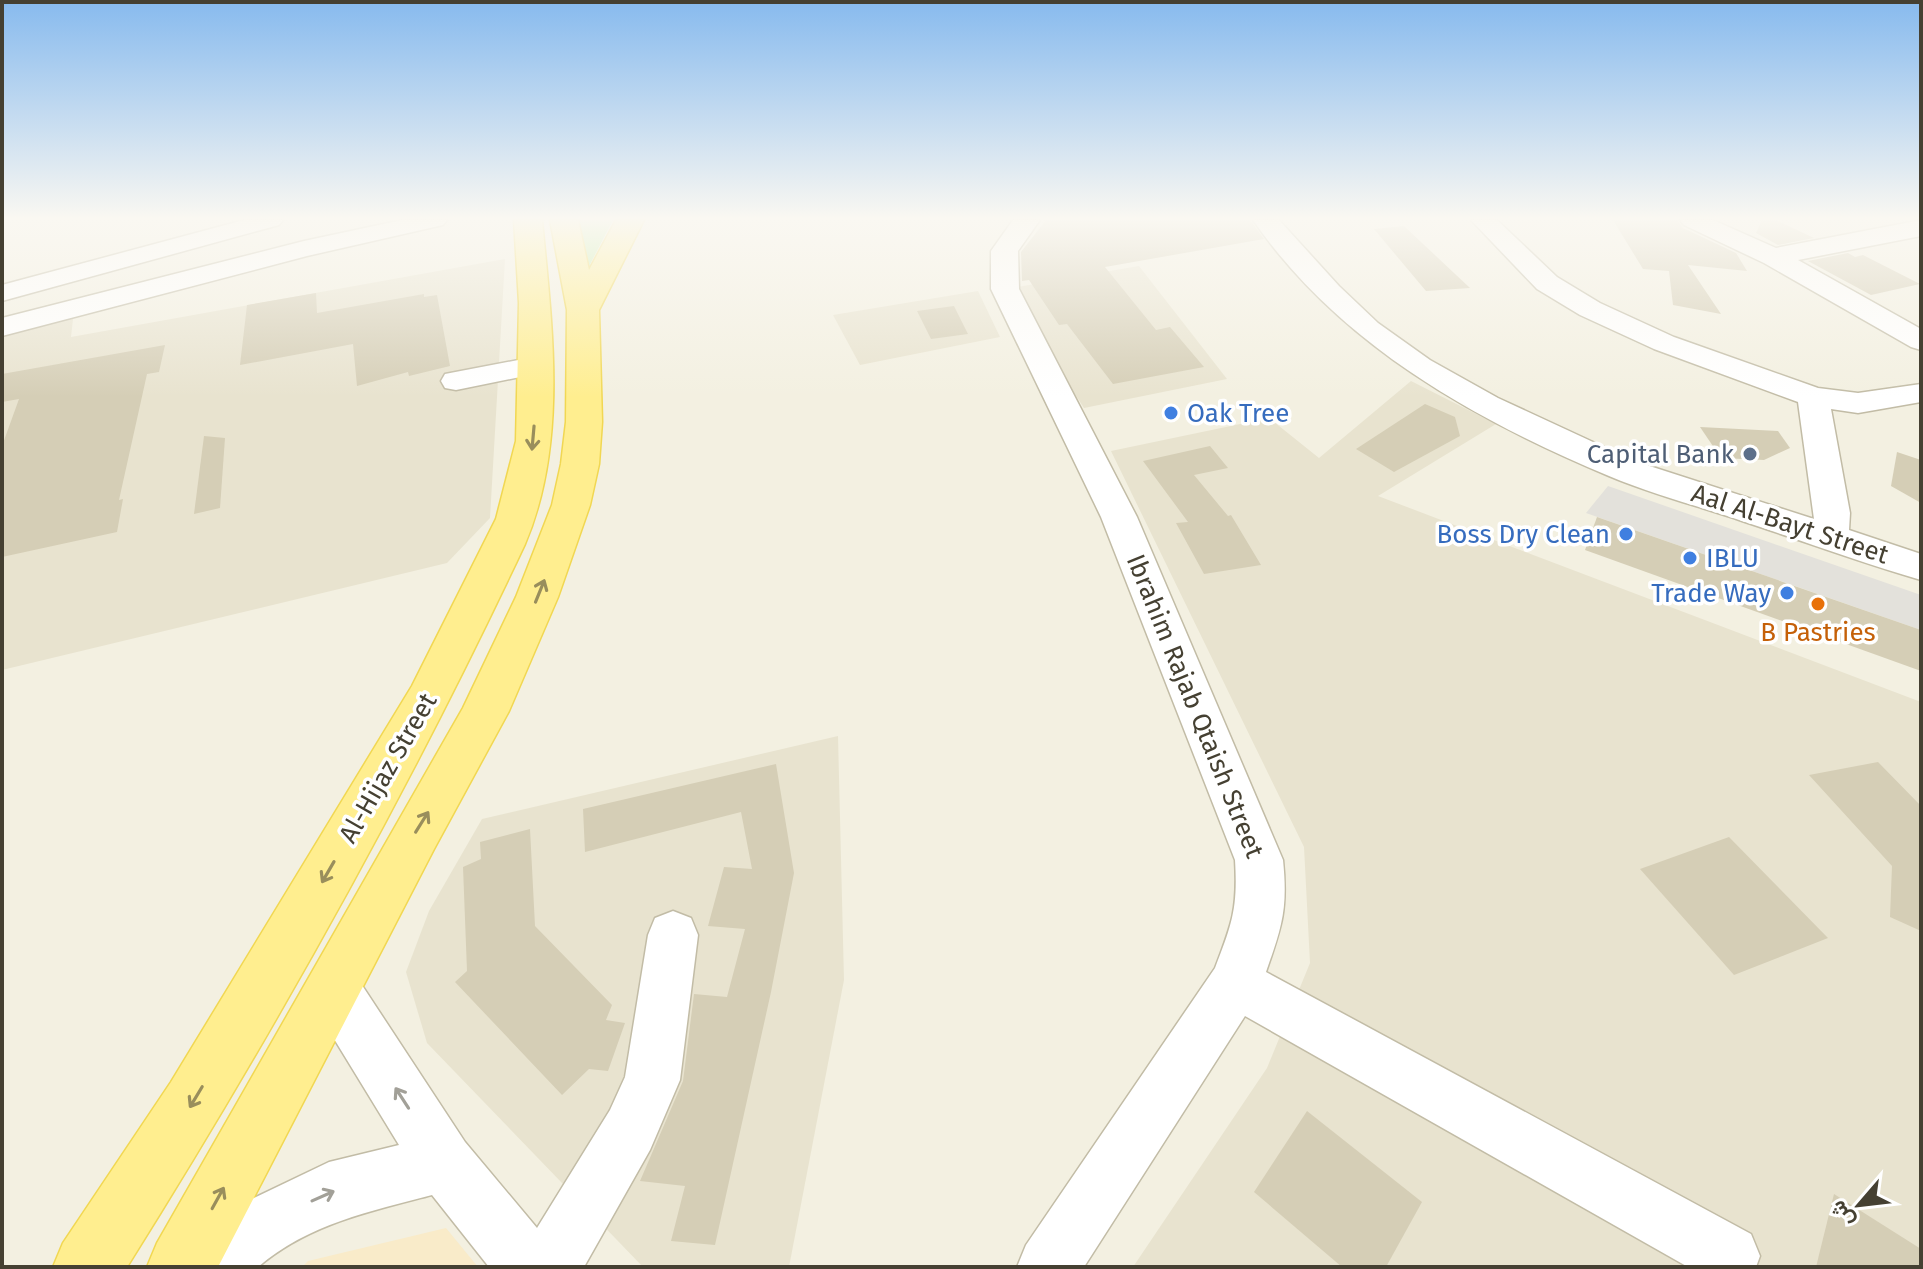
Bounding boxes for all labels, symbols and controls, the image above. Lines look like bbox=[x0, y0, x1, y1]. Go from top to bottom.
place label: Oak Tree bbox=[1187, 398, 1289, 429]
marker: Oak Tree bbox=[1162, 404, 1180, 422]
one-way arrow bbox=[525, 424, 540, 451]
place label: Capital Bank bbox=[1587, 439, 1735, 470]
marker: Capital Bank bbox=[1741, 445, 1759, 463]
street label: Aal Al-Bayt Street bbox=[1688, 478, 1893, 571]
place label: Boss Dry Clean bbox=[1437, 519, 1610, 550]
marker: Boss Dry Clean bbox=[1617, 525, 1635, 543]
place label: IBLU bbox=[1706, 543, 1759, 574]
marker: IBLU bbox=[1681, 549, 1699, 567]
street label: Ibrahim Rajab Qtaish Street bbox=[1120, 550, 1270, 863]
place label: Trade Way bbox=[1651, 578, 1771, 609]
one-way arrow bbox=[533, 579, 548, 604]
marker: Trade Way bbox=[1778, 584, 1796, 602]
marker: B Pastries bbox=[1809, 595, 1827, 613]
place label: B Pastries bbox=[1760, 617, 1876, 648]
street label: Al-Hijaz Street bbox=[333, 687, 444, 848]
one-way arrow bbox=[415, 811, 431, 834]
one-way arrow bbox=[319, 861, 335, 884]
one-way arrow bbox=[188, 1085, 204, 1108]
one-way arrow bbox=[393, 1087, 410, 1109]
north arrow bbox=[1819, 1165, 1899, 1245]
one-way arrow bbox=[211, 1187, 226, 1211]
one-way arrow bbox=[310, 1187, 335, 1202]
text: ش bbox=[1824, 1196, 1860, 1232]

